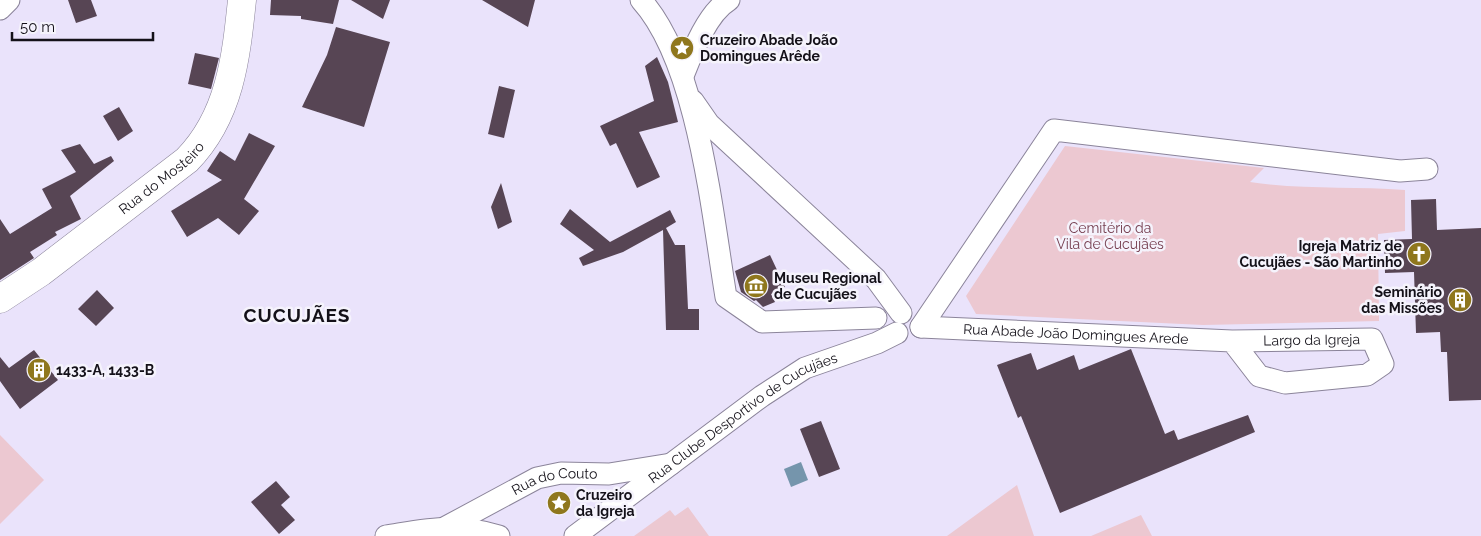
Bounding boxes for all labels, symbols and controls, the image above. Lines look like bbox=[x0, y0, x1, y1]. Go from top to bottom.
scale bar bbox=[12, 10, 154, 42]
text: 50 m bbox=[20, 18, 55, 36]
place label: Cruzeiro Abade João Domingues Arêde bbox=[700, 32, 838, 64]
place icon: Cruzeiro Abade João Domingues Arêde bbox=[669, 35, 695, 61]
street label: Rua do Mosteiro bbox=[116, 139, 207, 217]
park label: Cemitério da Vila de Cucujães bbox=[1056, 220, 1164, 252]
place label: Igreja Matriz de Cucujães - São Martinho bbox=[1239, 238, 1403, 270]
church icon: Igreja Matriz de Cucujães - São Martinho bbox=[1406, 241, 1432, 267]
place label: Museu Regional de Cucujães bbox=[774, 270, 882, 302]
museum icon: Museu Regional de Cucujães bbox=[743, 273, 769, 299]
place label: Seminário das Missões bbox=[1361, 284, 1443, 316]
building icon: Seminário das Missões bbox=[1447, 287, 1473, 313]
district label: CUCUJÃES bbox=[244, 304, 350, 326]
street label: Rua Abade João Domingues Arede bbox=[963, 321, 1189, 347]
street label: Largo da Igreja bbox=[1263, 331, 1360, 349]
street label: Rua Clube Desportivo de Cucujães bbox=[645, 349, 840, 486]
building icon: 1433-A, 1433-B bbox=[26, 357, 52, 383]
place label: 1433-A, 1433-B bbox=[56, 362, 155, 378]
street label: Rua do Couto bbox=[509, 465, 598, 498]
place label: Cruzeiro da Igreja bbox=[576, 487, 635, 519]
place icon: Cruzeiro da Igreja bbox=[546, 490, 572, 516]

